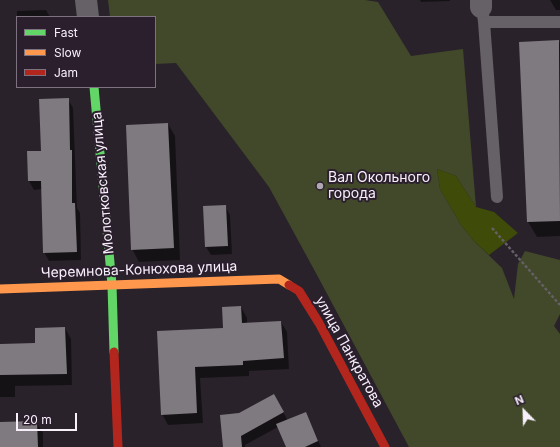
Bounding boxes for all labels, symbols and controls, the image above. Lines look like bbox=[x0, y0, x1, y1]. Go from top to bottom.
legend bbox=[16, 16, 156, 88]
text: Fast bbox=[54, 25, 78, 40]
text: Slow bbox=[54, 45, 81, 60]
text: Jam bbox=[54, 65, 78, 80]
street label: Молотковская улица bbox=[88, 111, 118, 255]
place label: Вал Окольного города bbox=[328, 170, 430, 202]
marker: Вал Окольного города bbox=[315, 181, 325, 191]
street label: Черемнова-Конюхова улица bbox=[40, 258, 238, 282]
street label: улица Панкратова bbox=[311, 293, 387, 411]
north arrow bbox=[504, 391, 544, 431]
text: N bbox=[513, 392, 526, 408]
scale bar bbox=[18, 405, 79, 431]
text: 20 m bbox=[23, 412, 52, 427]

